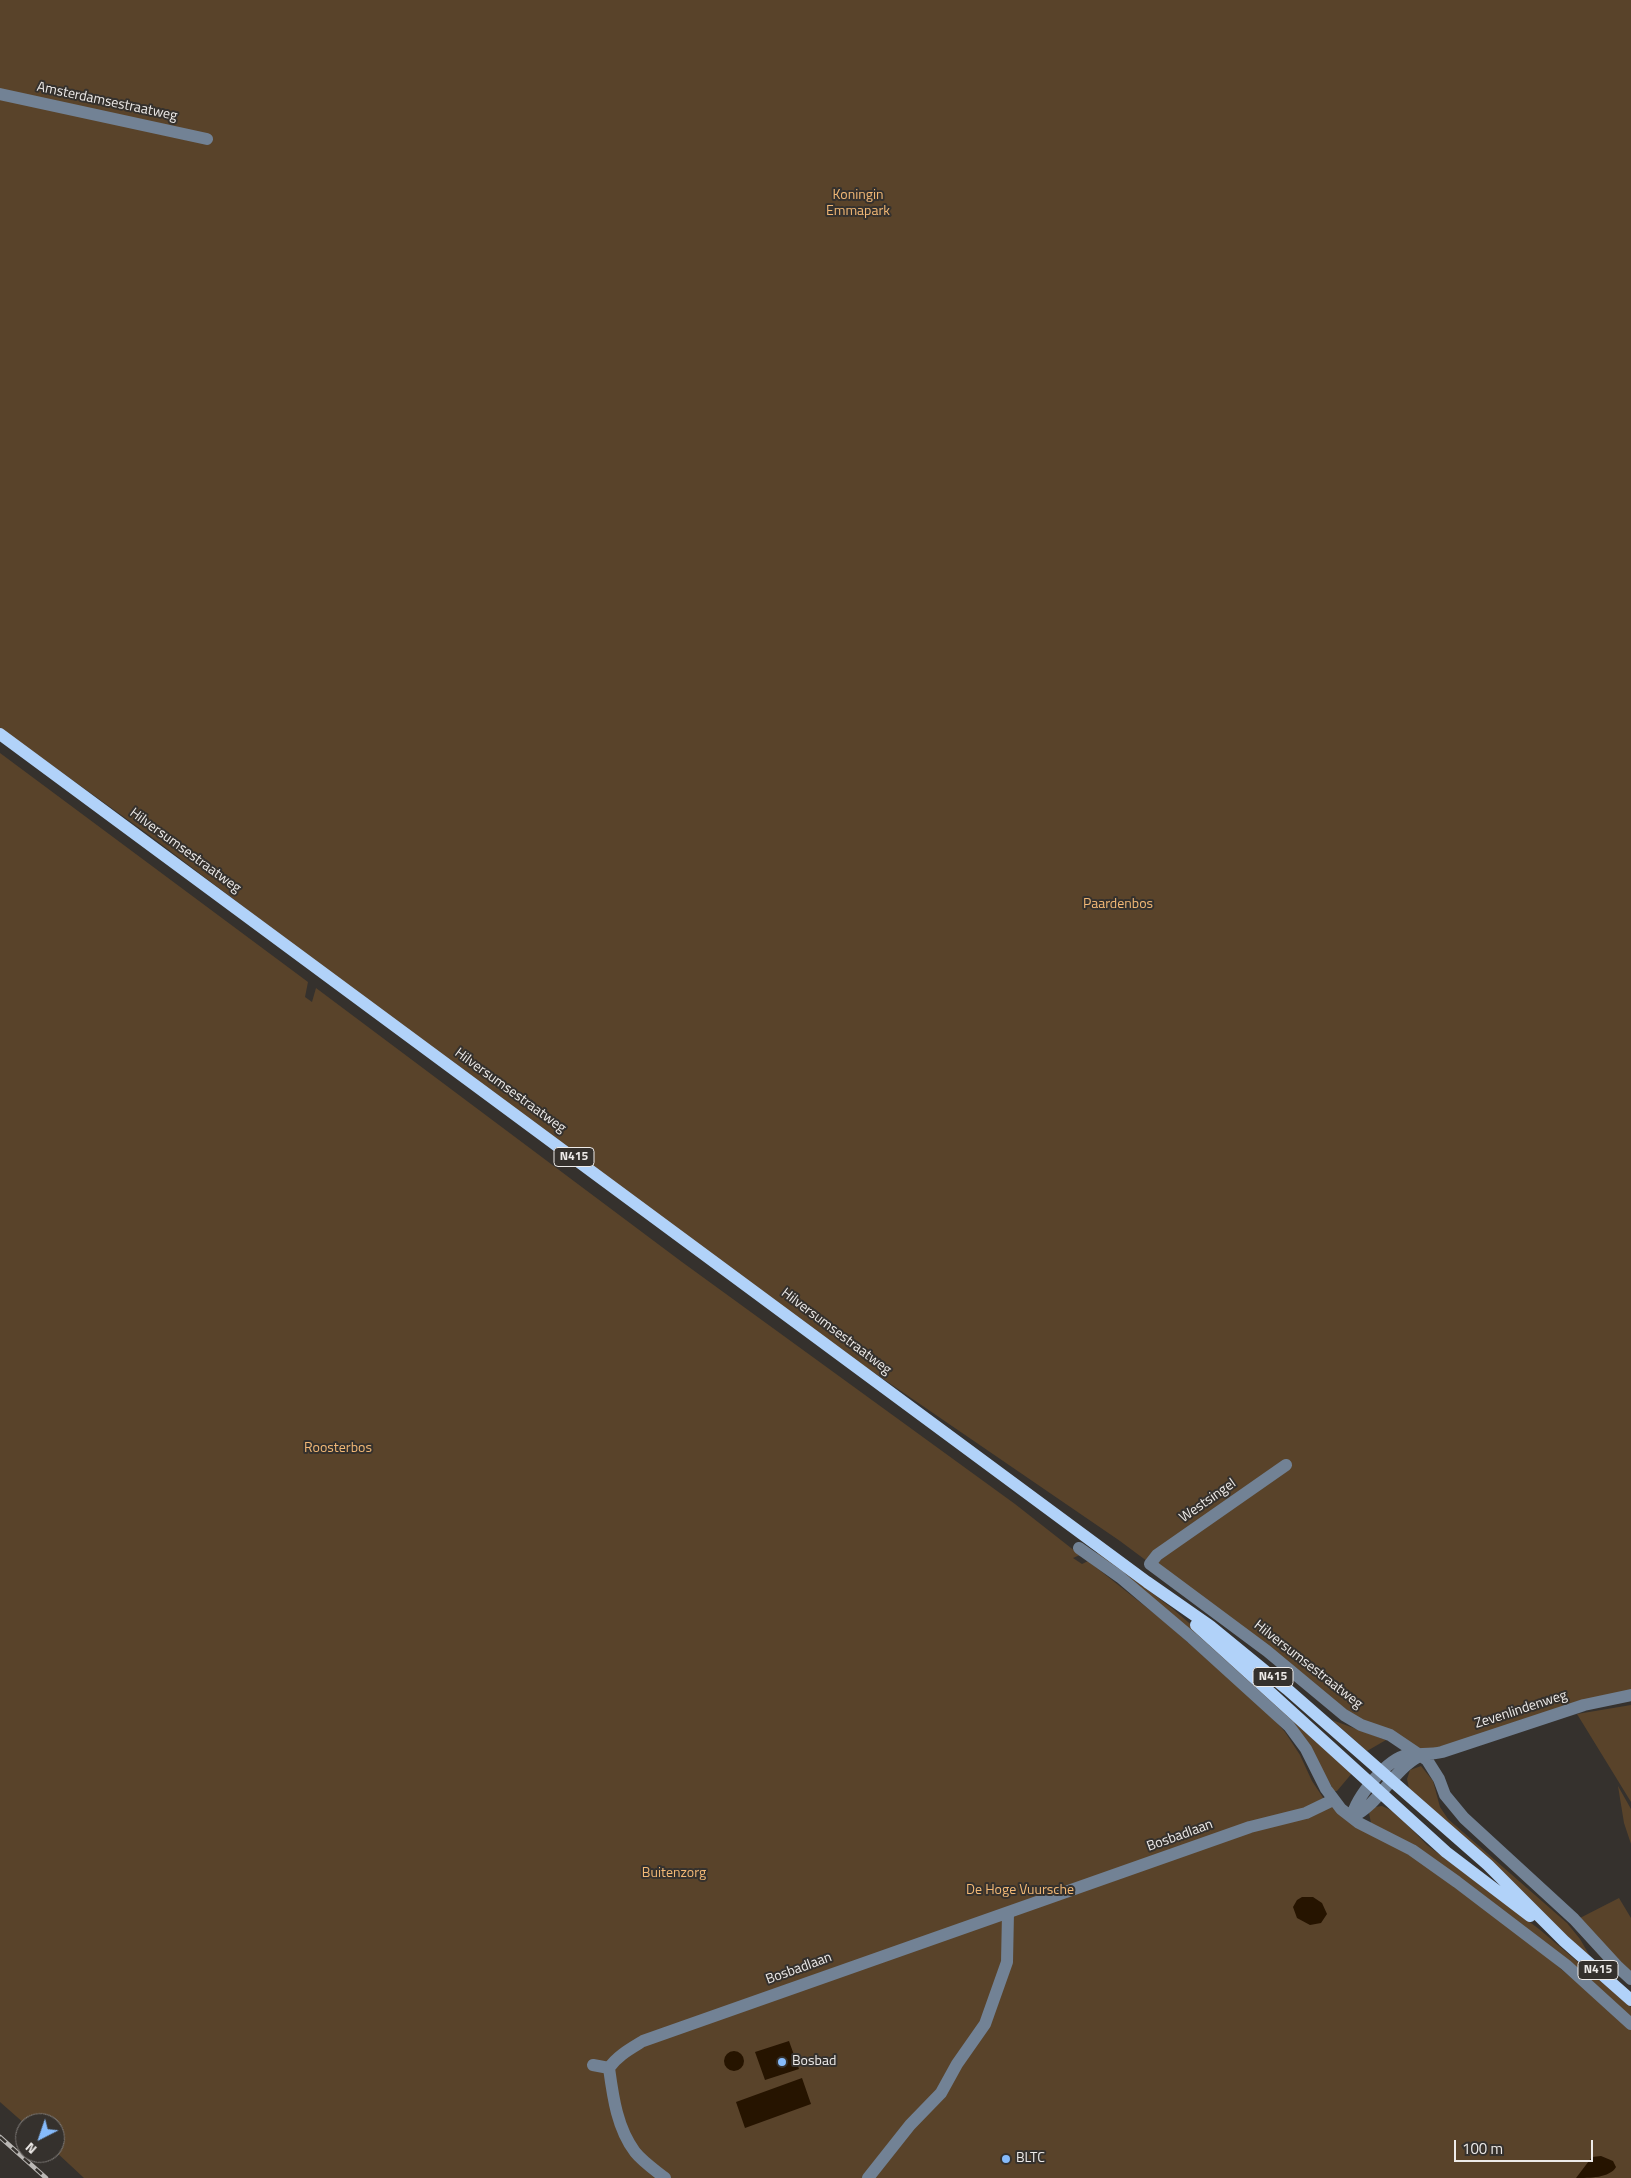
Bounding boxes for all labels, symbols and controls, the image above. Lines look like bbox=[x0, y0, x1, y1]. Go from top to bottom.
street label: Amsterdamsestraatweg bbox=[35, 79, 179, 125]
park label: Koningin Emmapark bbox=[826, 188, 890, 220]
street label: Hilversumsestraatweg bbox=[126, 805, 244, 897]
park label: Paardenbos bbox=[1083, 897, 1153, 913]
street label: Hilversumsestraatweg bbox=[451, 1045, 569, 1137]
road number: N415 bbox=[554, 1148, 594, 1166]
street label: Hilversumsestraatweg bbox=[778, 1285, 894, 1379]
park label: Roosterbos bbox=[304, 1441, 372, 1457]
street label: Westsingel bbox=[1176, 1475, 1240, 1527]
street label: Hilversumsestraatweg bbox=[1250, 1617, 1366, 1713]
road number: N415 bbox=[1253, 1668, 1293, 1686]
street label: Zevenlindenweg bbox=[1473, 1687, 1569, 1733]
street label: Bosbadlaan bbox=[1145, 1816, 1215, 1856]
park label: Buitenzorg bbox=[642, 1866, 706, 1882]
park label: De Hoge Vuursche bbox=[966, 1883, 1074, 1899]
street label: Bosbadlaan bbox=[764, 1949, 834, 1989]
road number: N415 bbox=[1578, 1960, 1618, 1980]
place label: Bosbad bbox=[792, 2054, 836, 2070]
marker: Bosbad bbox=[776, 2056, 788, 2068]
north arrow bbox=[15, 2113, 65, 2163]
scale bar bbox=[1456, 2130, 1595, 2162]
text: 100 m bbox=[1462, 2137, 1503, 2160]
text: N bbox=[20, 2138, 41, 2160]
place label: BLTC bbox=[1016, 2151, 1045, 2167]
marker: BLTC bbox=[1000, 2153, 1012, 2165]

